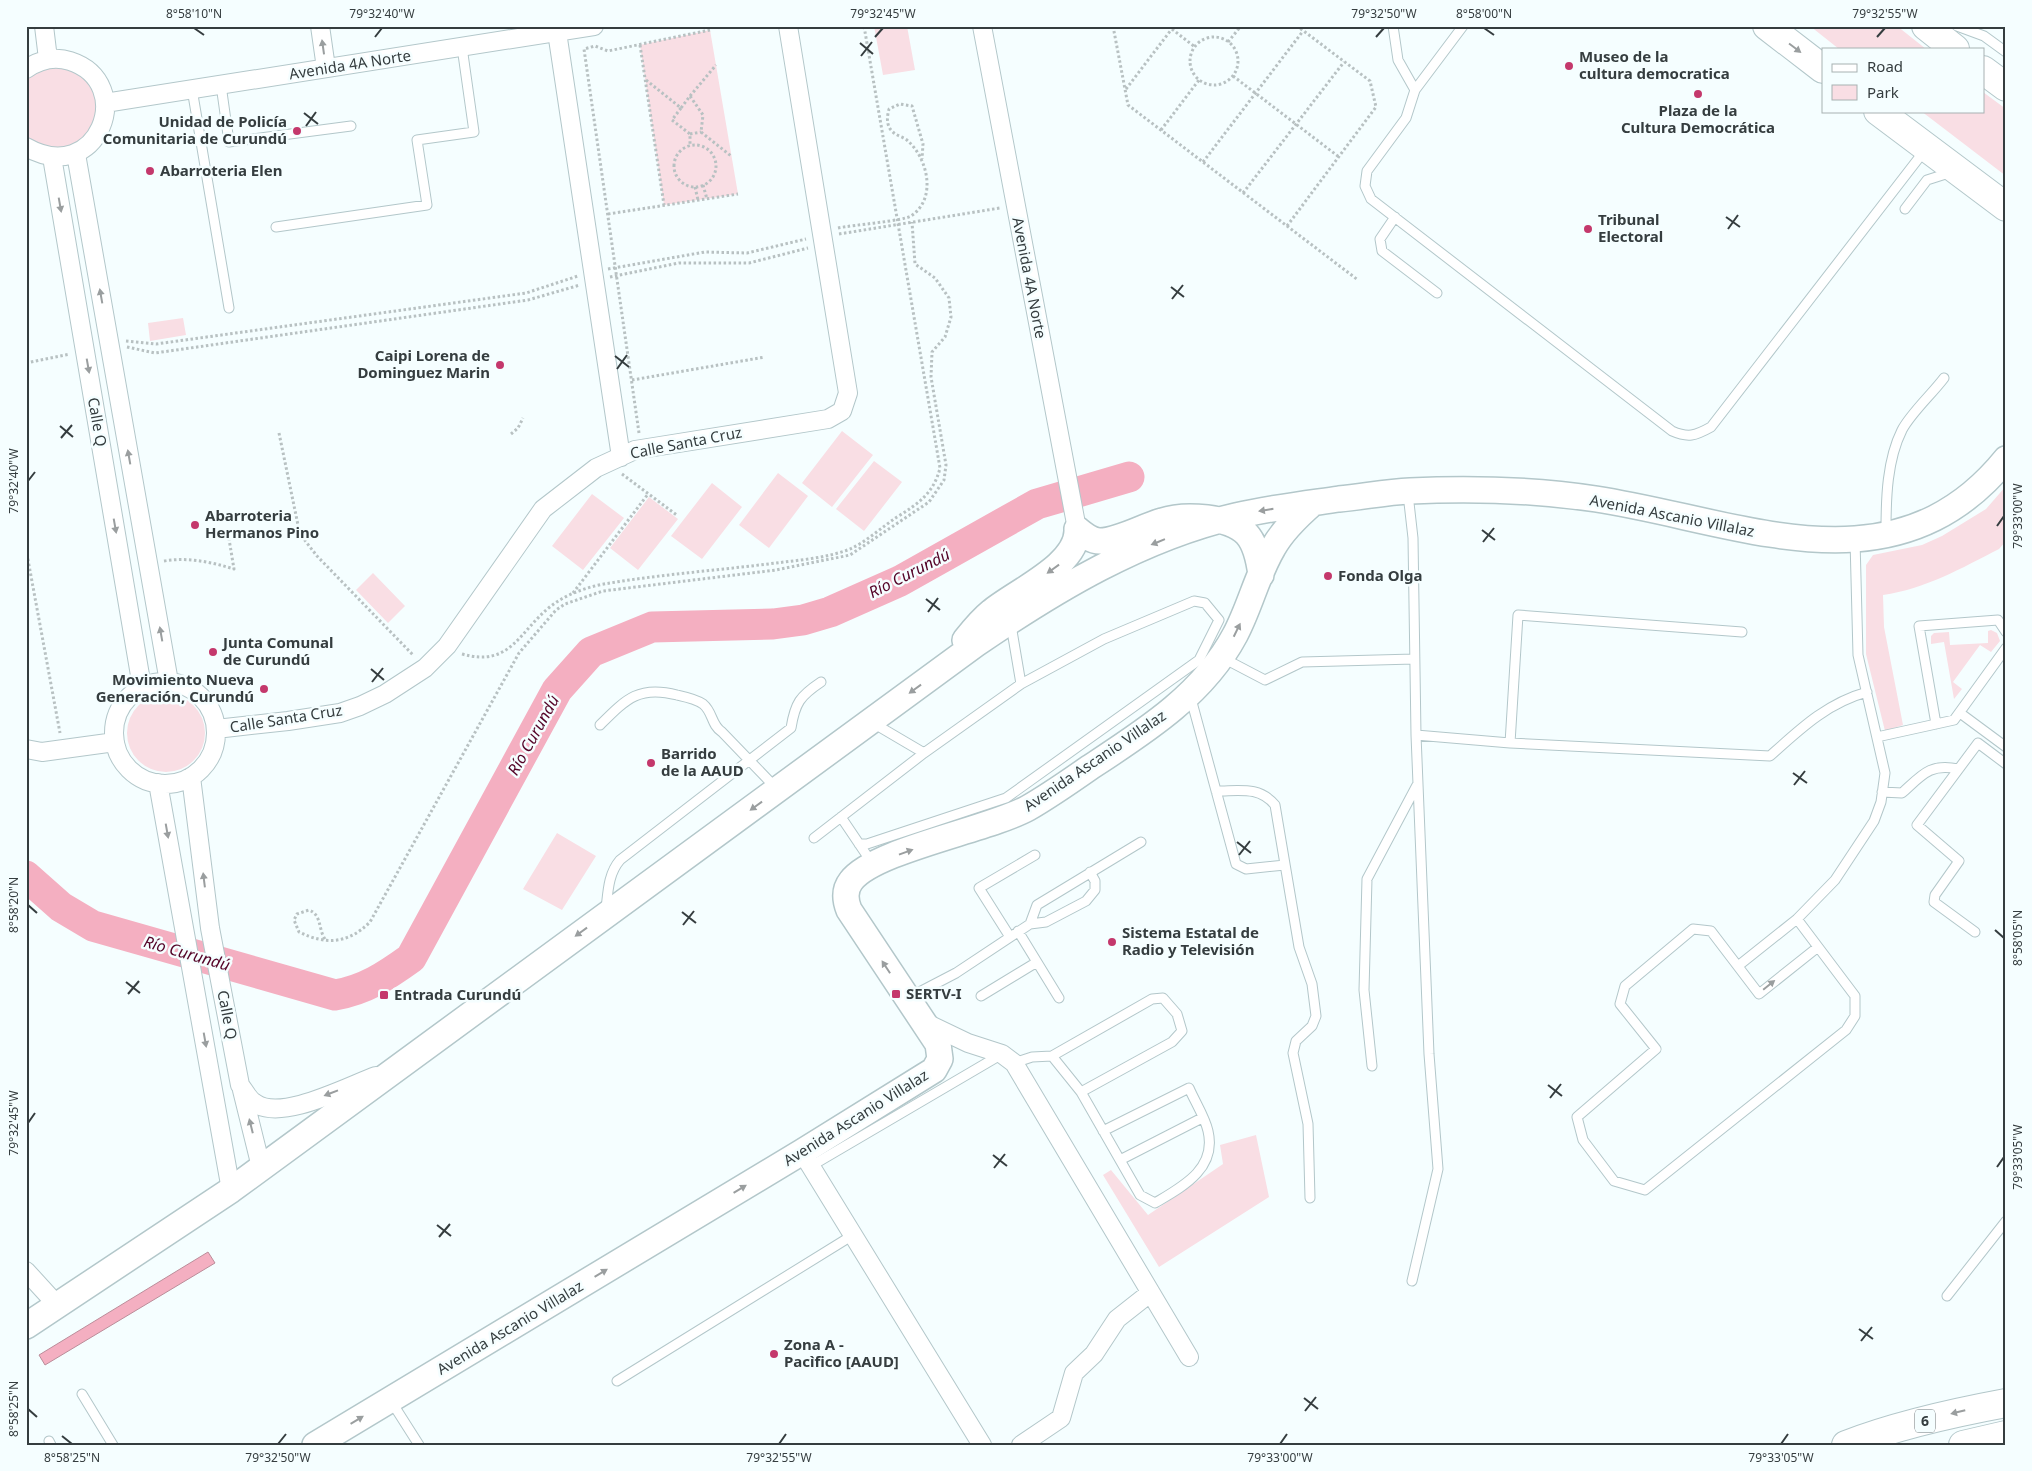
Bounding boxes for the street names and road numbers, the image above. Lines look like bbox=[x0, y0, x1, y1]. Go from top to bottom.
street label: Avenida 4A Norte bbox=[288, 45, 412, 84]
street label: Avenida 4A Norte bbox=[1008, 216, 1052, 340]
street label: Calle Q bbox=[84, 396, 112, 448]
street label: Calle Santa Cruz bbox=[628, 421, 744, 463]
street label: Avenida Ascanio Villalaz bbox=[1588, 489, 1756, 541]
street label: Calle Santa Cruz bbox=[228, 699, 344, 737]
street label: Avenida Ascanio Villalaz bbox=[1020, 705, 1169, 815]
street label: Calle Q bbox=[213, 988, 243, 1041]
street label: Avenida Ascanio Villalaz bbox=[779, 1064, 932, 1170]
street label: Avenida Ascanio Villalaz bbox=[433, 1276, 586, 1379]
road number: 6 bbox=[1915, 1410, 1935, 1432]

